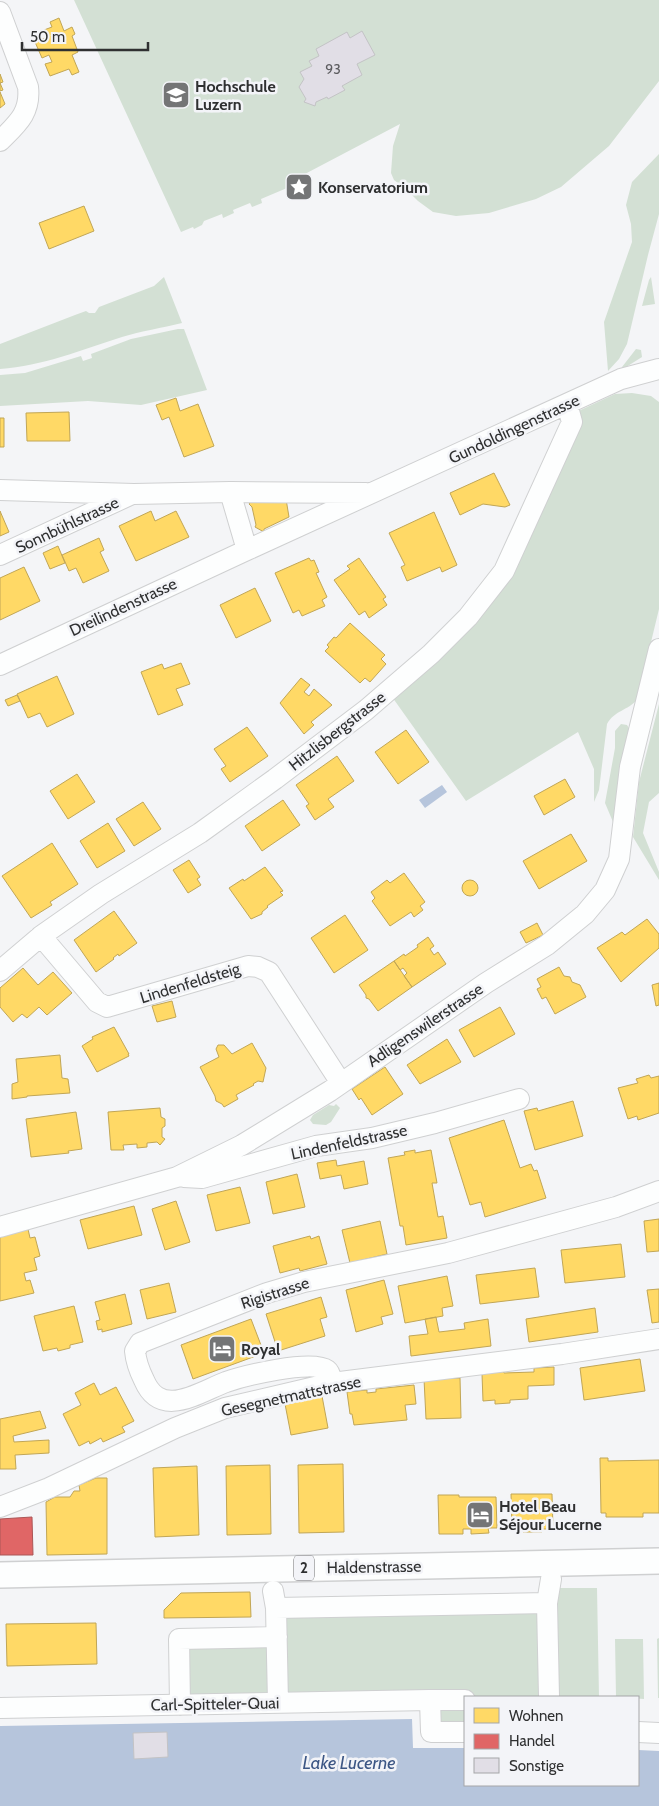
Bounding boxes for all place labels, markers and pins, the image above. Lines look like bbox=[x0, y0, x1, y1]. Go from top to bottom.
place label: Hochschule Luzern bbox=[195, 77, 276, 114]
school or university icon: Hochschule Luzern bbox=[161, 80, 191, 110]
place icon: Konservatorium bbox=[284, 172, 314, 202]
place label: Konservatorium bbox=[318, 178, 428, 197]
hotel icon: Royal bbox=[207, 1334, 237, 1364]
place label: Royal bbox=[241, 1340, 280, 1359]
place label: Hotel Beau Séjour Lucerne bbox=[499, 1497, 602, 1534]
hotel icon: Hotel Beau Séjour Lucerne bbox=[465, 1500, 495, 1530]

